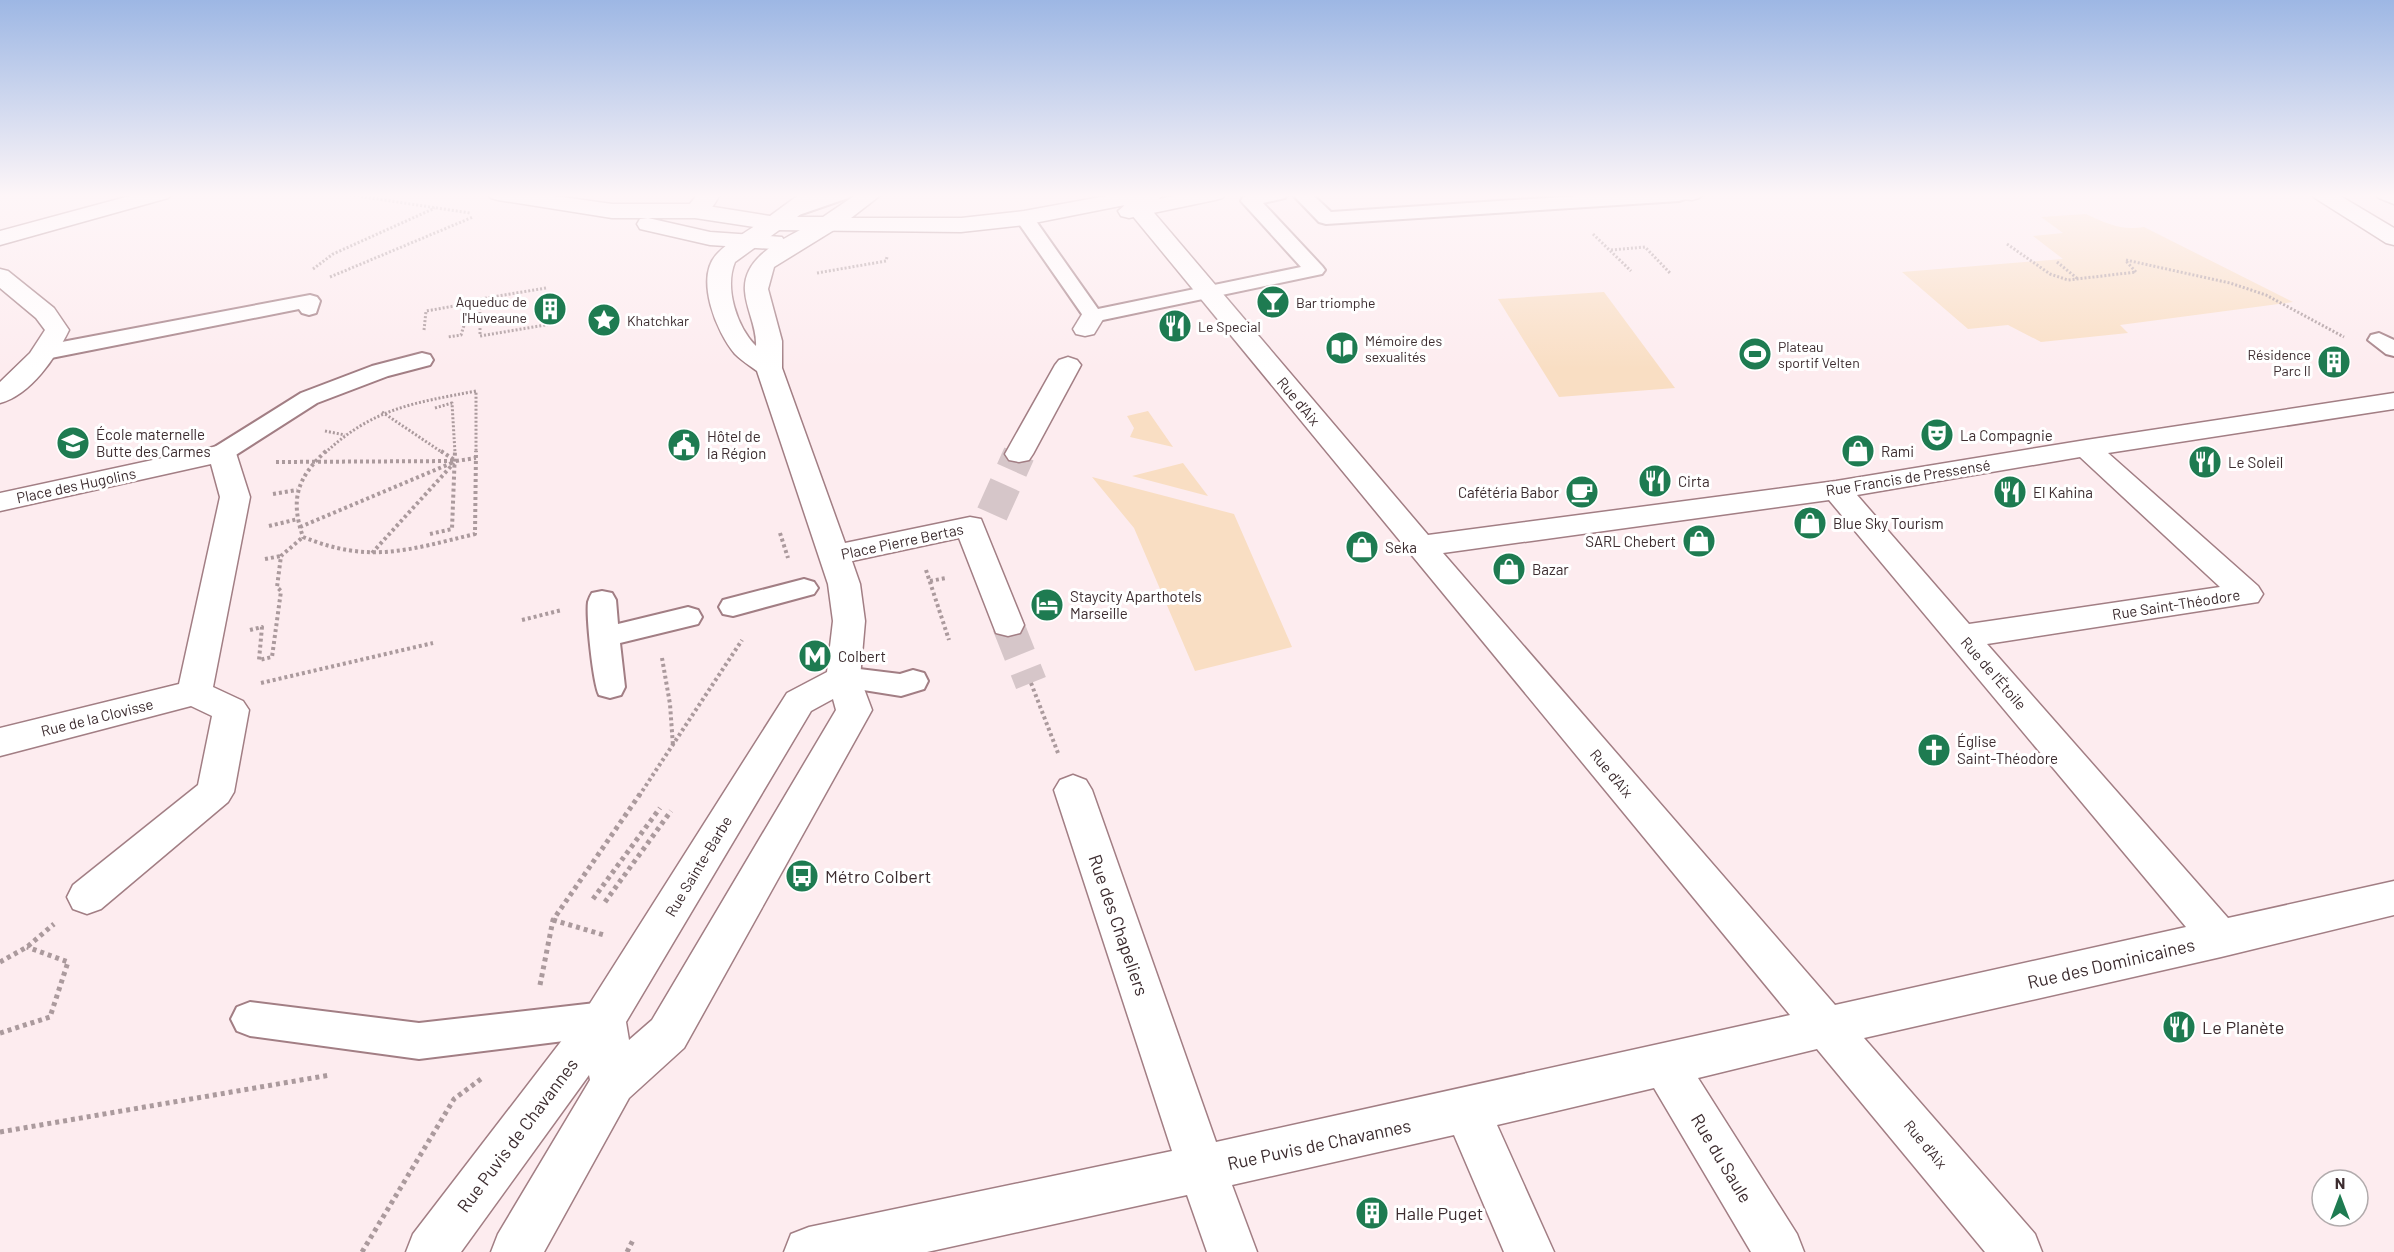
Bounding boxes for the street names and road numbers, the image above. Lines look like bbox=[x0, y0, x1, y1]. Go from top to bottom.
street label: Rue d'Aix bbox=[1274, 373, 1324, 429]
street label: Rue Francis de Pressensé bbox=[1824, 455, 1992, 499]
street label: Place des Hugolins bbox=[15, 464, 137, 506]
street label: Place Pierre Bertas bbox=[839, 519, 965, 563]
street label: Rue Saint-Théodore bbox=[2111, 585, 2241, 623]
street label: Rue de l'Étoile bbox=[1957, 633, 2031, 713]
street label: Rue de la Clovisse bbox=[39, 694, 155, 740]
street label: Rue d'Aix bbox=[1587, 745, 1637, 801]
street label: Rue Sainte-Barbe bbox=[661, 812, 735, 920]
street label: Rue des Chapeliers bbox=[1084, 851, 1154, 999]
street label: Rue des Dominicaines bbox=[2025, 933, 2197, 993]
street label: Rue Puvis de Chavannes bbox=[452, 1054, 582, 1216]
street label: Rue du Saule bbox=[1687, 1109, 1757, 1207]
street label: Rue Puvis de Chavannes bbox=[1225, 1114, 1413, 1174]
street label: Rue d'Aix bbox=[1901, 1116, 1951, 1172]

